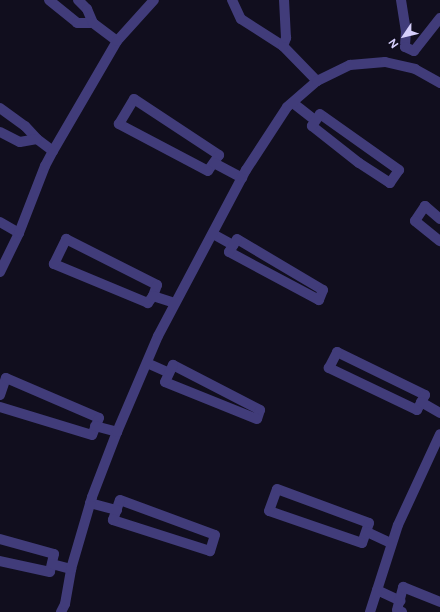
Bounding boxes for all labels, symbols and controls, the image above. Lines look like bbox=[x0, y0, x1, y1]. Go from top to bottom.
north arrow bbox=[384, 16, 424, 56]
text: N bbox=[386, 36, 402, 50]

